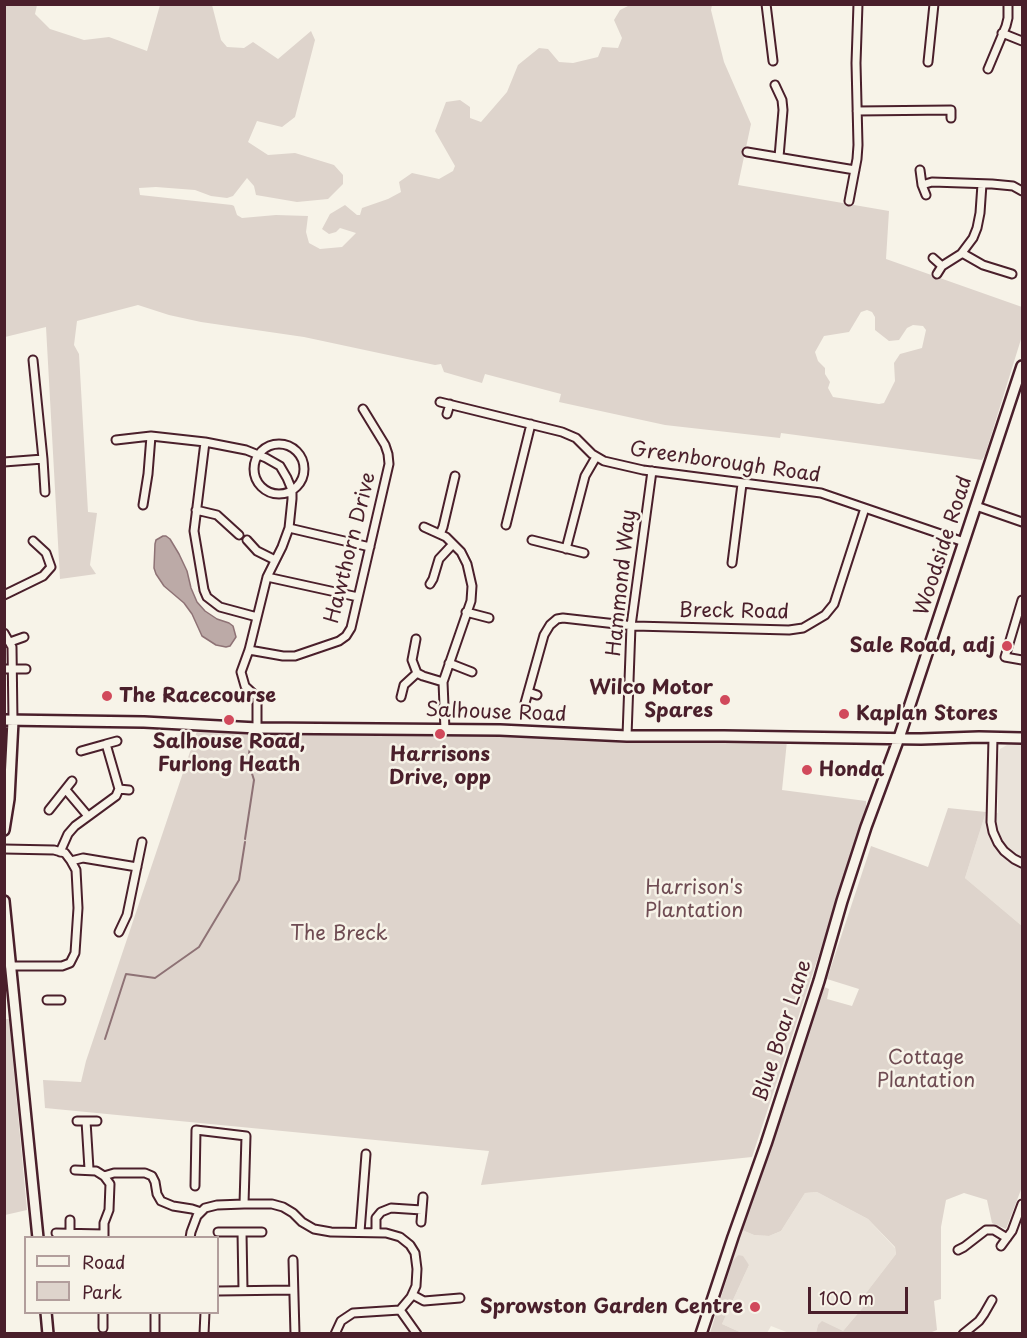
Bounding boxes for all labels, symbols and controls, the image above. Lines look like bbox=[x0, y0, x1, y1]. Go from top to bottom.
street label: Greenborough Road bbox=[628, 438, 822, 488]
street label: Hawthorn Drive bbox=[321, 470, 381, 626]
street label: Woodside Road bbox=[910, 473, 978, 619]
street label: Hammond Way bbox=[602, 508, 642, 658]
street label: Breck Road bbox=[679, 599, 789, 625]
place label: Sale Road, adj bbox=[850, 634, 995, 658]
marker: Sale Road, adj bbox=[1000, 639, 1014, 653]
place label: Wilco Motor Spares bbox=[589, 676, 713, 723]
place label: The Racecourse bbox=[119, 684, 276, 708]
marker: The Racecourse bbox=[100, 689, 114, 703]
marker: Wilco Motor Spares bbox=[718, 693, 732, 707]
street label: Salhouse Road bbox=[425, 699, 567, 727]
place label: Kaplan Stores bbox=[856, 702, 998, 726]
marker: Kaplan Stores bbox=[837, 707, 851, 721]
marker: Salhouse Road, Furlong Heath bbox=[222, 713, 236, 727]
marker: Harrisons Drive, opp bbox=[433, 727, 447, 741]
place label: Salhouse Road, Furlong Heath bbox=[153, 730, 305, 777]
place label: Harrisons Drive, opp bbox=[389, 743, 491, 790]
place label: Honda bbox=[819, 758, 884, 782]
marker: Honda bbox=[800, 763, 814, 777]
park label: Harrison's Plantation bbox=[645, 876, 743, 923]
park label: The Breck bbox=[290, 922, 388, 946]
street label: Blue Boar Lane bbox=[749, 957, 817, 1105]
park label: Cottage Plantation bbox=[877, 1046, 975, 1093]
legend bbox=[24, 1236, 219, 1314]
text: Road bbox=[82, 1248, 126, 1275]
scale bar bbox=[811, 1275, 912, 1313]
text: Park bbox=[82, 1278, 122, 1305]
text: 100 m bbox=[819, 1284, 874, 1311]
place label: Sprowston Garden Centre bbox=[480, 1295, 743, 1319]
marker: Sprowston Garden Centre bbox=[748, 1300, 762, 1314]

